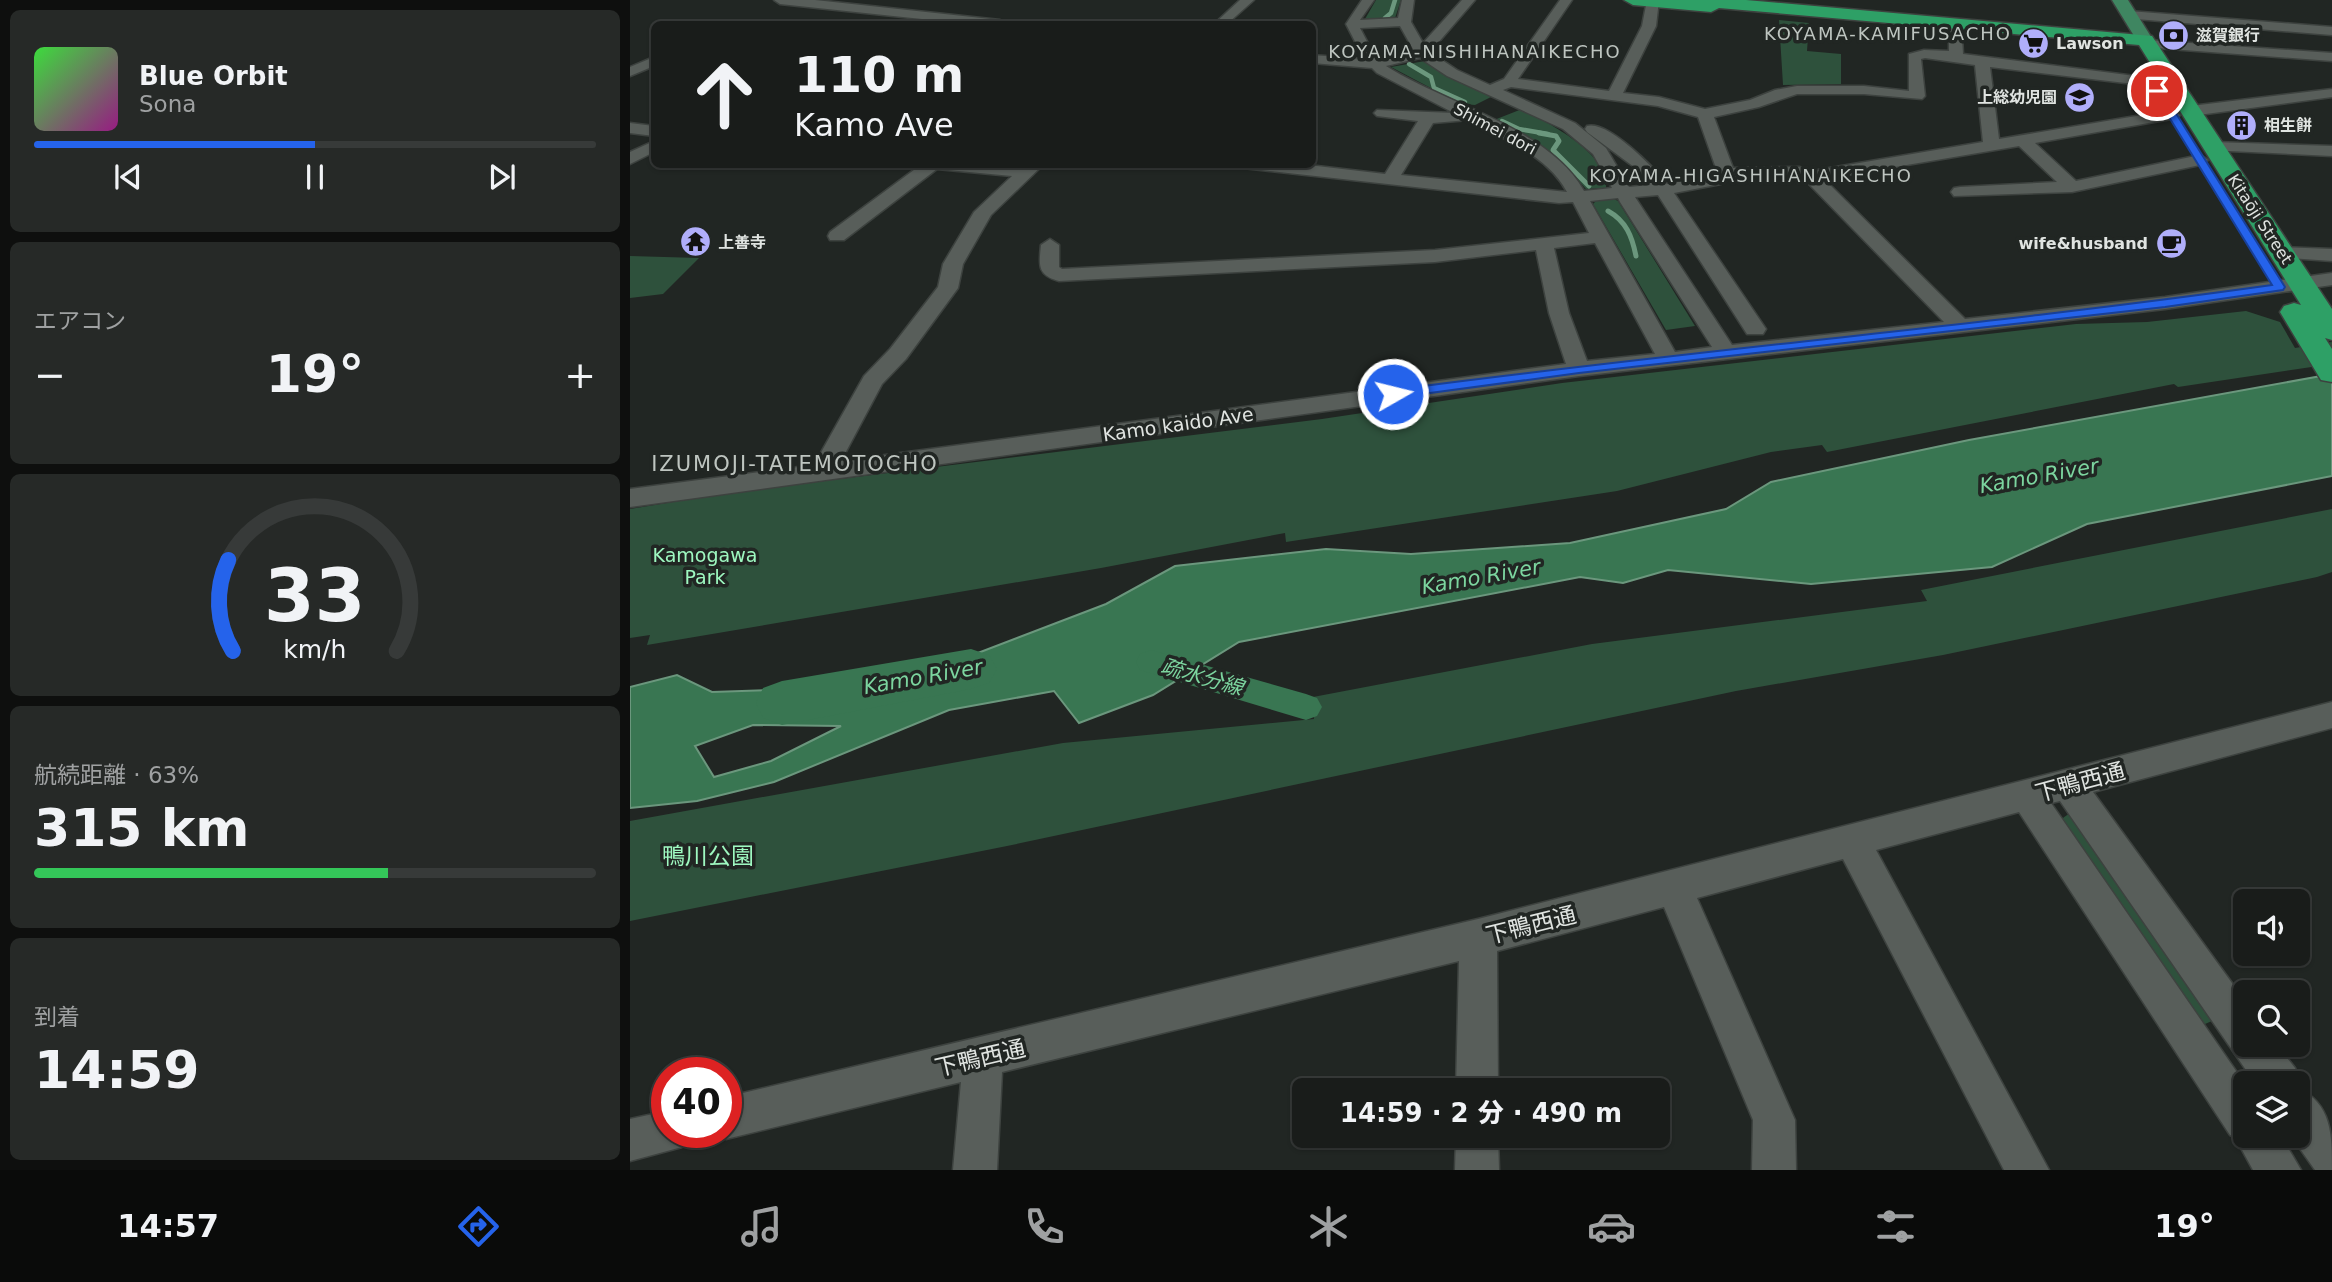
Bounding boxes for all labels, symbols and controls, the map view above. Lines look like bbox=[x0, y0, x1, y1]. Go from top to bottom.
bank icon: 滋賀銀行 bbox=[2156, 18, 2190, 52]
district label: KOYAMA-KAMIFUSACHO bbox=[1764, 23, 2012, 44]
supermarket icon: Lawson bbox=[2016, 26, 2050, 60]
place label: 滋賀銀行 bbox=[2196, 26, 2260, 45]
place label: Lawson bbox=[2056, 34, 2124, 53]
district label: KOYAMA-NISHIHANAIKECHO bbox=[1328, 41, 1622, 62]
text: 110 m bbox=[794, 47, 964, 104]
icon: ahead bbox=[679, 49, 770, 140]
text: Blue Orbit bbox=[139, 61, 288, 91]
pin bbox=[2127, 61, 2187, 121]
icon: arrive bbox=[2138, 72, 2176, 110]
school or university icon: 上総幼児園 bbox=[2063, 80, 2097, 114]
place label: 上総幼児園 bbox=[1977, 88, 2057, 107]
text: Sona bbox=[139, 91, 196, 117]
street label: Shimei dori bbox=[1451, 99, 1539, 159]
text: Kamo Ave bbox=[794, 106, 954, 144]
building icon: 相生餅 bbox=[2224, 108, 2258, 142]
place label: 相生餅 bbox=[2264, 116, 2312, 135]
icon: previous bbox=[109, 158, 147, 196]
icon: pause bbox=[296, 158, 334, 196]
icon: next bbox=[483, 158, 521, 196]
district label: KOYAMA-HIGASHIHANAIKECHO bbox=[1589, 165, 1913, 186]
street label: Kitaōji Street bbox=[2224, 170, 2296, 268]
temple icon: 上善寺 bbox=[678, 225, 712, 259]
cafe icon: wife&husband bbox=[2154, 226, 2188, 260]
place label: 上善寺 bbox=[718, 233, 766, 252]
place label: wife&husband bbox=[2019, 234, 2148, 253]
text: エアコン bbox=[34, 308, 126, 334]
text: 19° bbox=[266, 344, 364, 404]
text: − bbox=[34, 353, 66, 397]
text: + bbox=[564, 353, 596, 397]
position arrow bbox=[1356, 357, 1430, 431]
street label: Kamo kaido Ave bbox=[1101, 403, 1255, 445]
district label: IZUMOJI-TATEMOTOCHO bbox=[651, 452, 939, 476]
water label: Kamo River bbox=[1978, 454, 2102, 498]
park label: Kamogawa Park bbox=[653, 544, 757, 588]
text: 33 bbox=[264, 553, 366, 638]
water label: Kamo River bbox=[1420, 555, 1544, 599]
text: km/h bbox=[283, 635, 347, 664]
water label: 疏水分線 bbox=[1158, 654, 1249, 701]
water label: Kamo River bbox=[862, 655, 986, 699]
street label: 下鴨西通 bbox=[2032, 758, 2128, 806]
text: 航続距離 · 63% bbox=[34, 762, 199, 788]
text: 315 km bbox=[34, 798, 249, 858]
park label: 鴨川公園 bbox=[662, 843, 754, 869]
map controls bbox=[2233, 889, 2310, 1148]
button: sound bbox=[2233, 889, 2310, 966]
street label: 下鴨西通 bbox=[1483, 901, 1579, 949]
button: search bbox=[2233, 980, 2310, 1057]
text: 到着 bbox=[34, 1004, 80, 1030]
street label: 下鴨西通 bbox=[932, 1035, 1028, 1081]
text: 14:59 bbox=[34, 1040, 200, 1100]
speed limit sign: 40 bbox=[651, 1057, 742, 1148]
button: layers bbox=[2233, 1071, 2310, 1148]
text: 14:59 · 2 分 · 490 m bbox=[1340, 1098, 1622, 1128]
icon: directions bbox=[454, 1202, 503, 1251]
icon: music bbox=[737, 1202, 786, 1251]
icon: phone bbox=[1020, 1202, 1069, 1251]
icon: climate bbox=[1304, 1202, 1353, 1251]
icon: car bbox=[1587, 1202, 1636, 1251]
icon: filters bbox=[1871, 1202, 1920, 1251]
text: 14:57 bbox=[117, 1207, 219, 1245]
text: 19° bbox=[2154, 1207, 2215, 1245]

